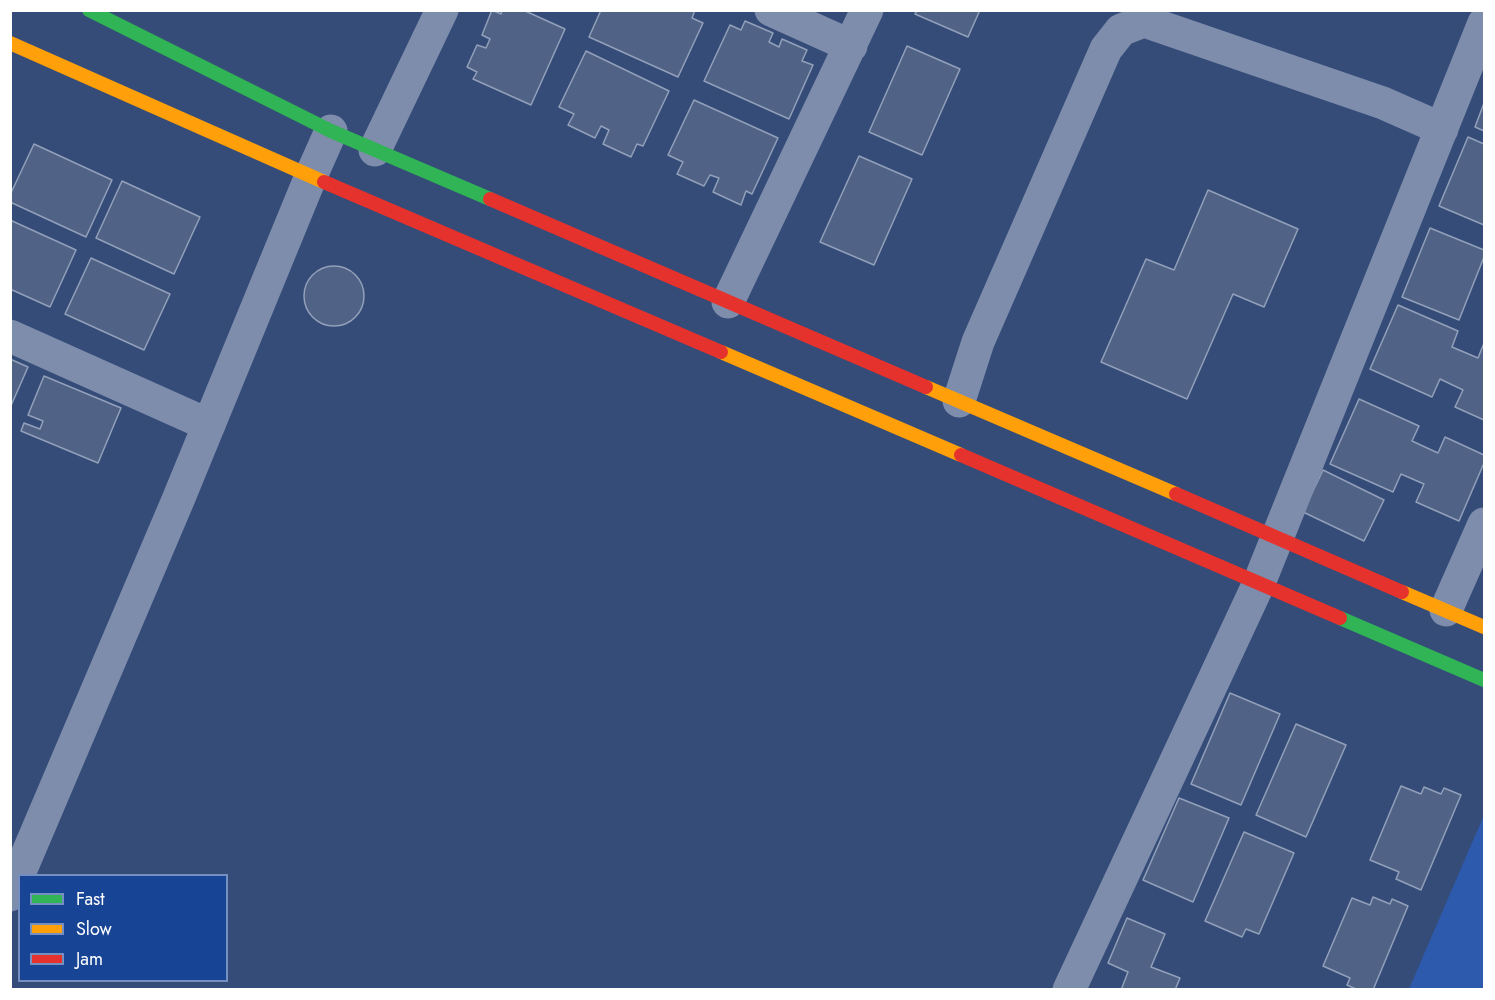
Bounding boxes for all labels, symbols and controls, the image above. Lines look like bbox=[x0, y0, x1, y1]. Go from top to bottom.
legend bbox=[18, 874, 228, 982]
text: Fast bbox=[76, 886, 105, 912]
text: Slow bbox=[76, 916, 112, 942]
text: Jam bbox=[76, 946, 103, 972]

